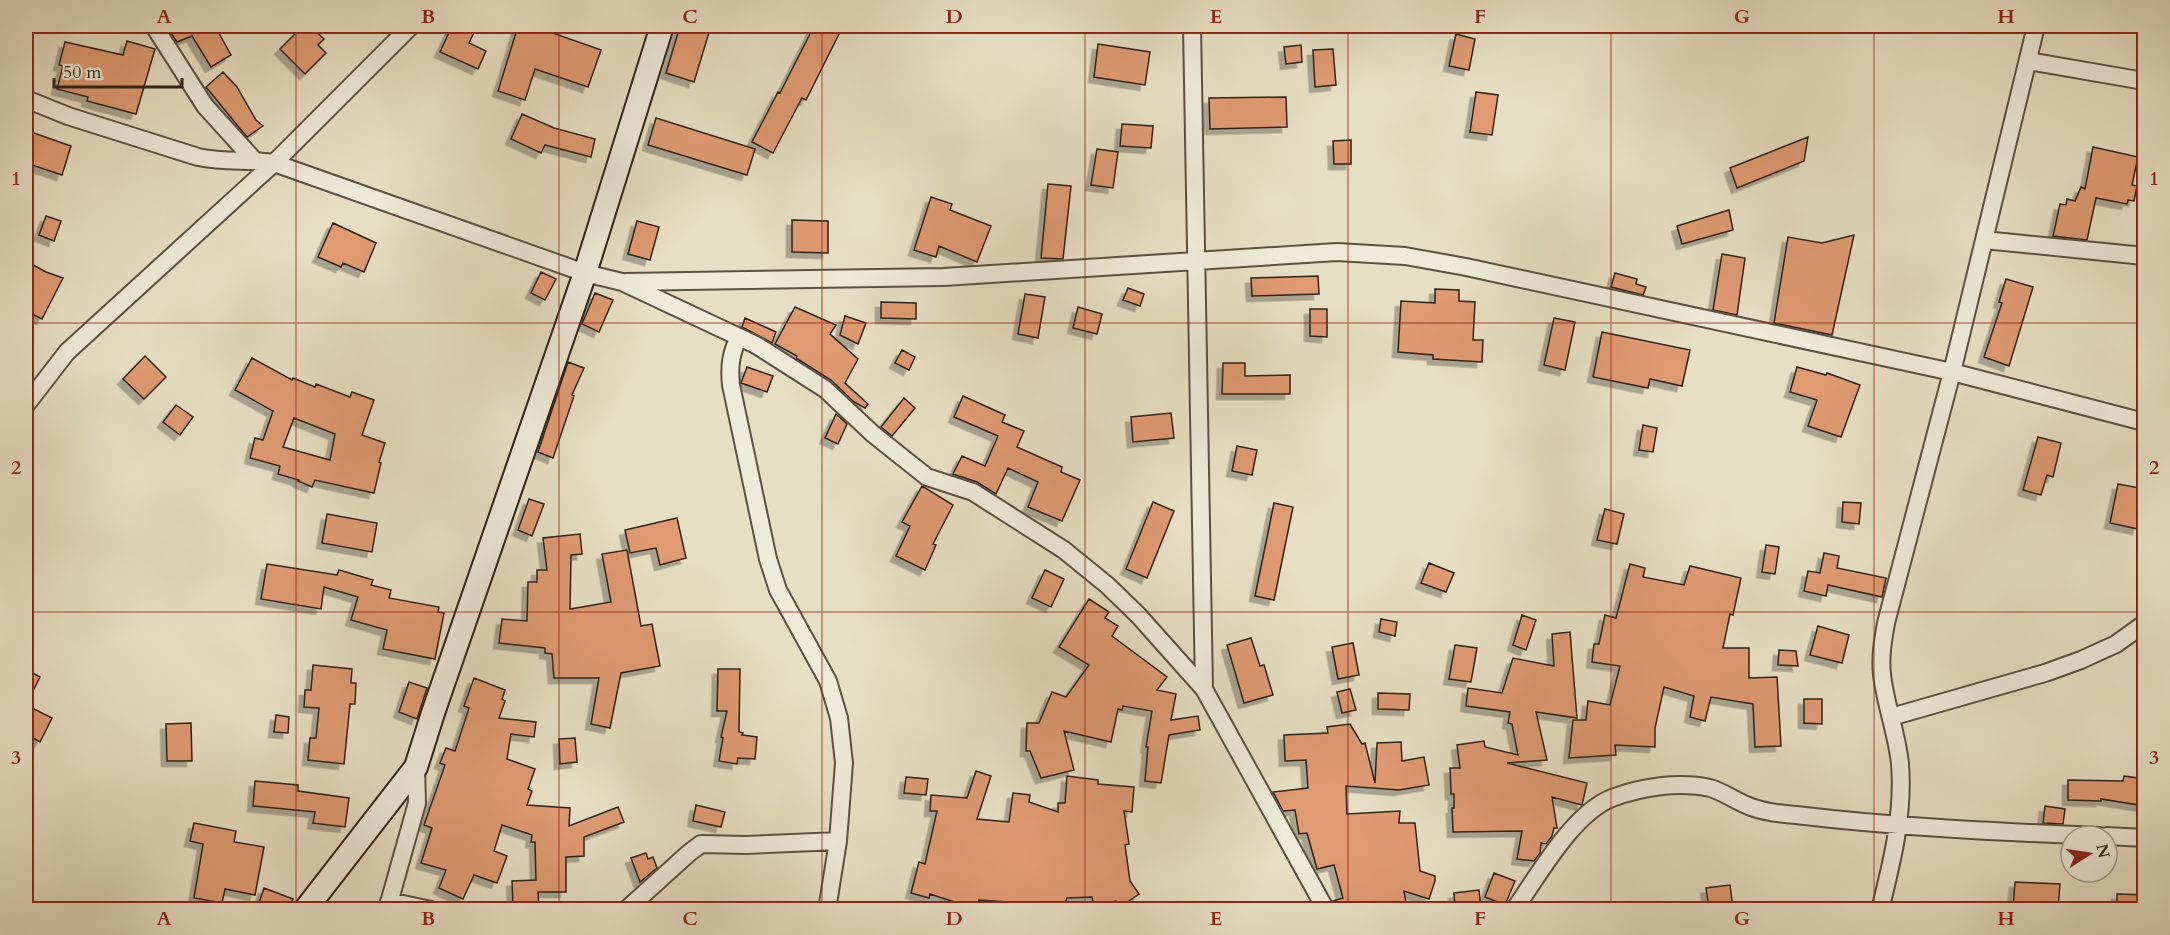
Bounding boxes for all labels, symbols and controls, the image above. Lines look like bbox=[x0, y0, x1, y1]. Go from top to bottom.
text: A bbox=[156, 3, 172, 30]
text: B bbox=[421, 3, 435, 30]
text: C bbox=[682, 3, 698, 30]
text: D bbox=[945, 3, 963, 30]
text: E bbox=[1210, 3, 1222, 30]
text: F bbox=[1474, 3, 1486, 30]
text: G bbox=[1734, 3, 1750, 30]
text: H bbox=[1997, 3, 2015, 30]
scale bar bbox=[54, 51, 182, 89]
text: 50 m bbox=[63, 60, 102, 85]
text: 1 bbox=[11, 165, 21, 192]
text: 1 bbox=[2149, 165, 2159, 192]
text: 2 bbox=[11, 454, 21, 481]
text: 2 bbox=[2149, 454, 2159, 481]
text: 3 bbox=[11, 744, 21, 771]
text: 3 bbox=[2149, 744, 2159, 771]
north arrow bbox=[2059, 824, 2119, 884]
text: N bbox=[2090, 842, 2115, 860]
text: A bbox=[156, 905, 172, 932]
text: B bbox=[421, 905, 435, 932]
text: C bbox=[682, 905, 698, 932]
text: D bbox=[945, 905, 963, 932]
text: E bbox=[1210, 905, 1222, 932]
text: F bbox=[1474, 905, 1486, 932]
text: G bbox=[1734, 905, 1750, 932]
text: H bbox=[1997, 905, 2015, 932]

